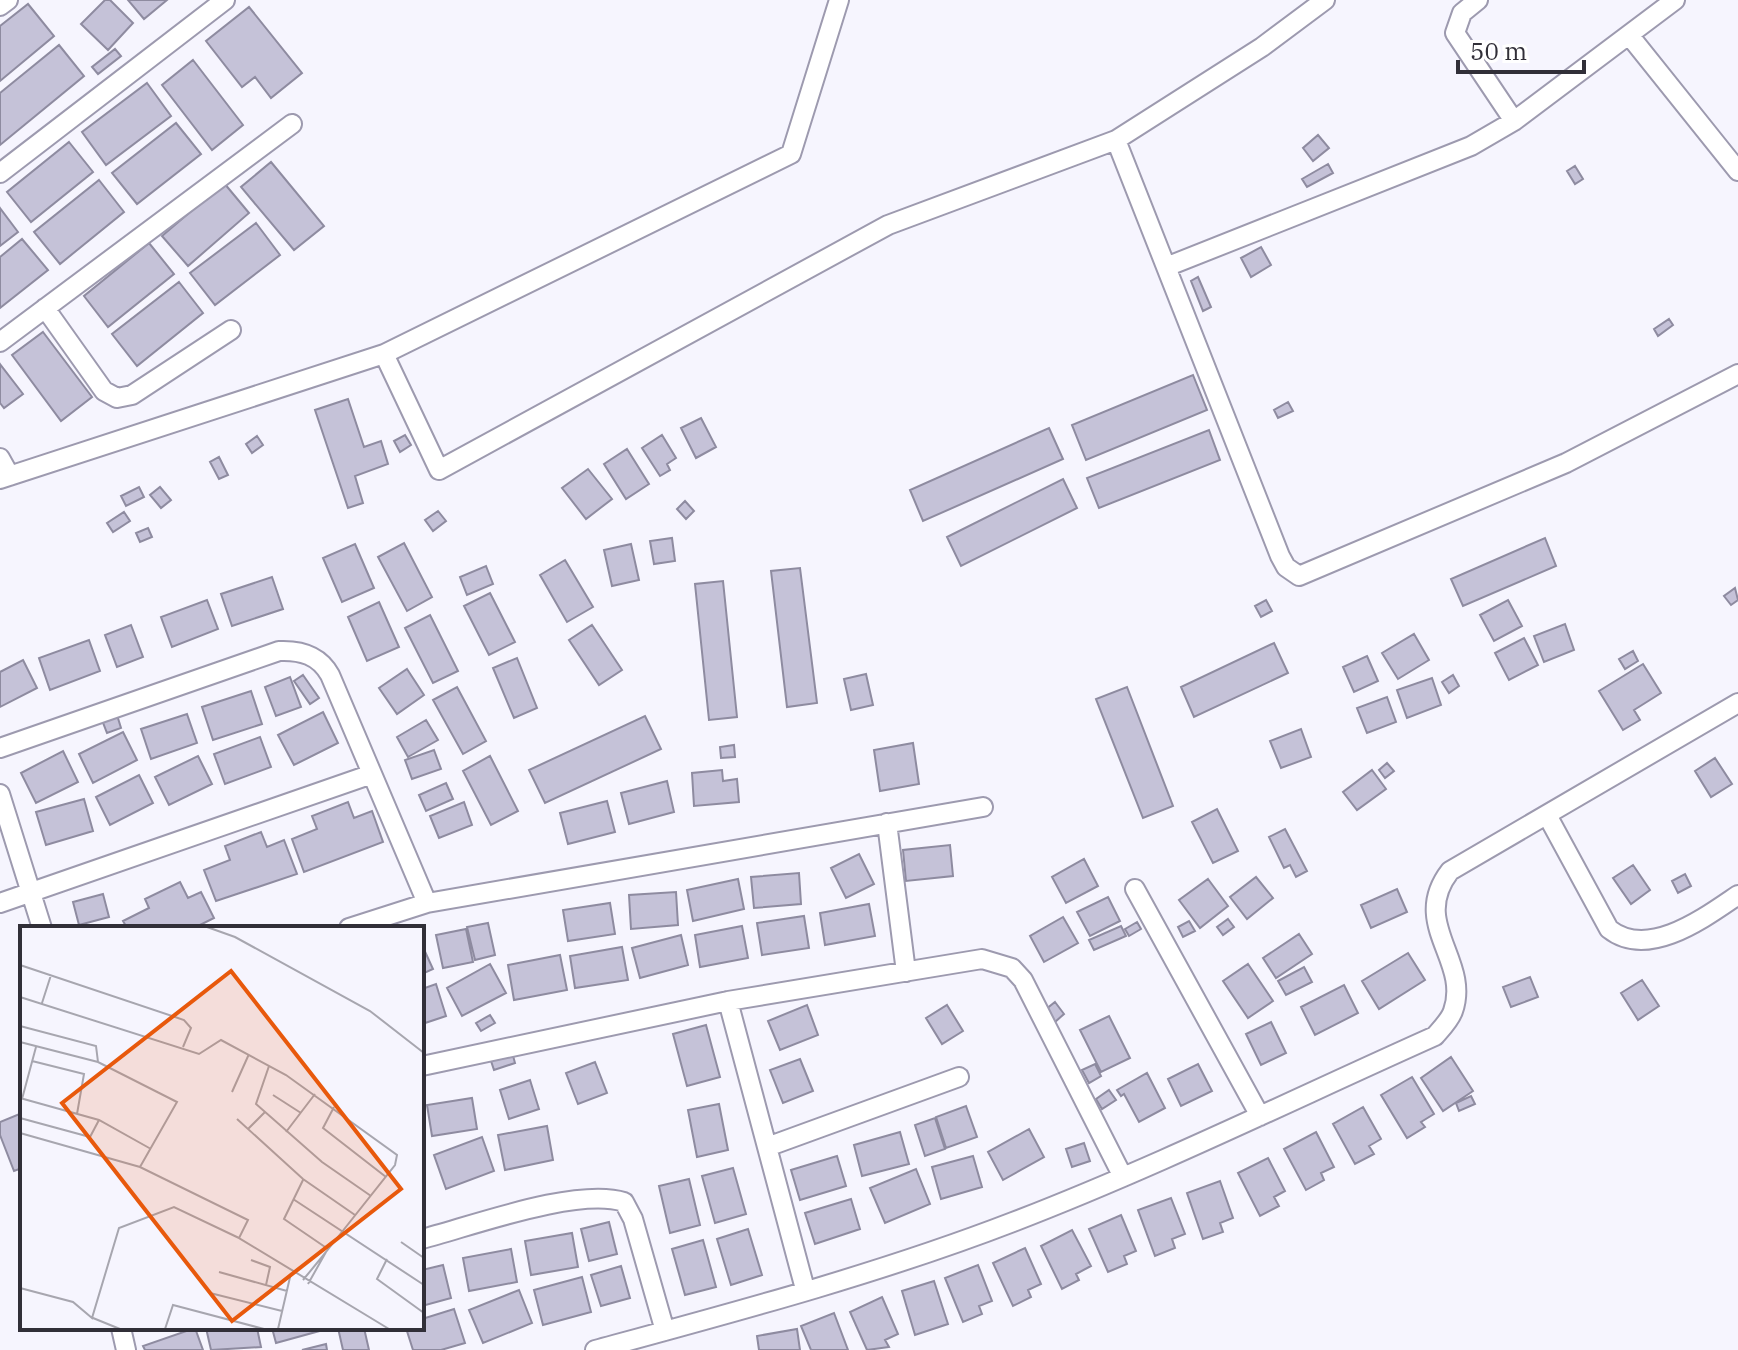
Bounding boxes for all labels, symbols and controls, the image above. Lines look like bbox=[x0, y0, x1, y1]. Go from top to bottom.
scale bar bbox=[1458, 24, 1584, 74]
text: 50 m bbox=[1470, 35, 1527, 67]
inset map bbox=[20, 926, 424, 1330]

